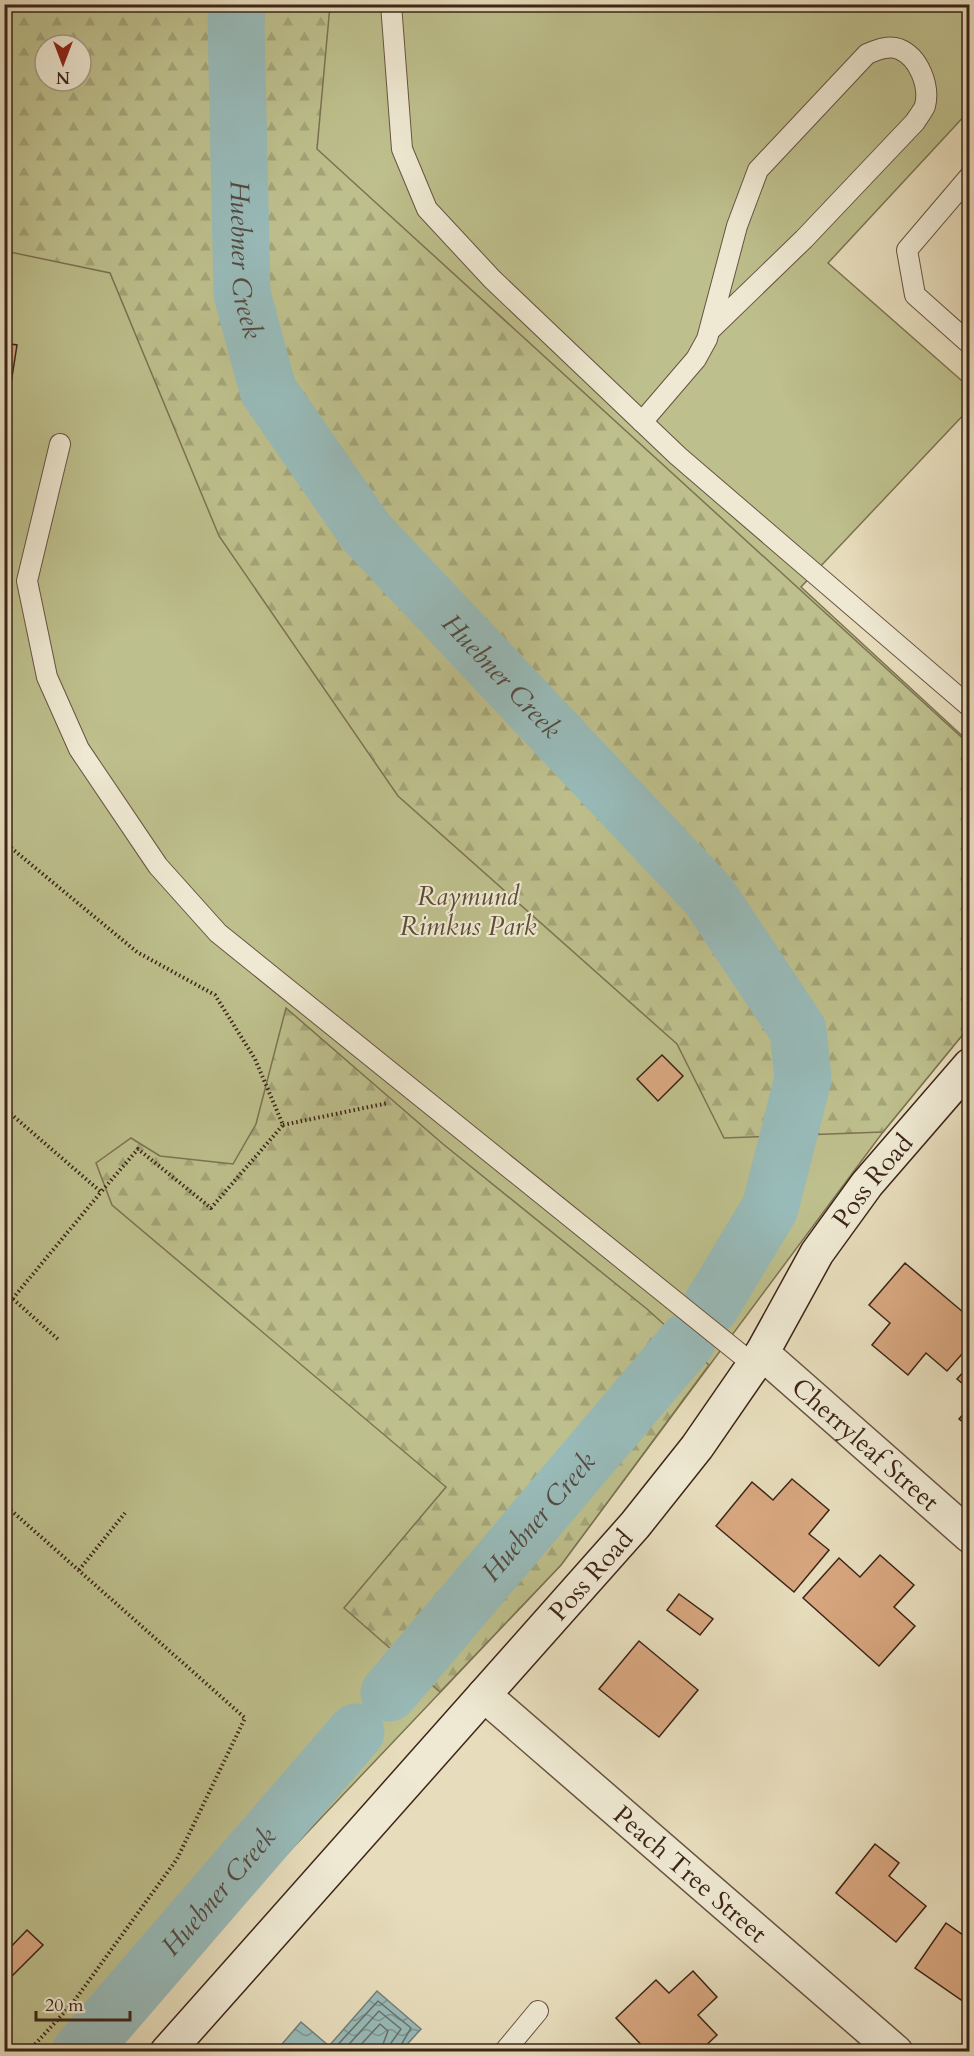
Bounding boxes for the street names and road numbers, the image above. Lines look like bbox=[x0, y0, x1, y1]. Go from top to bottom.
street label: Poss Road bbox=[824, 1126, 921, 1235]
street label: Cherryleaf Street bbox=[784, 1370, 947, 1519]
street label: Poss Road bbox=[541, 1522, 641, 1628]
street label: Peach Tree Street bbox=[605, 1798, 775, 1951]

